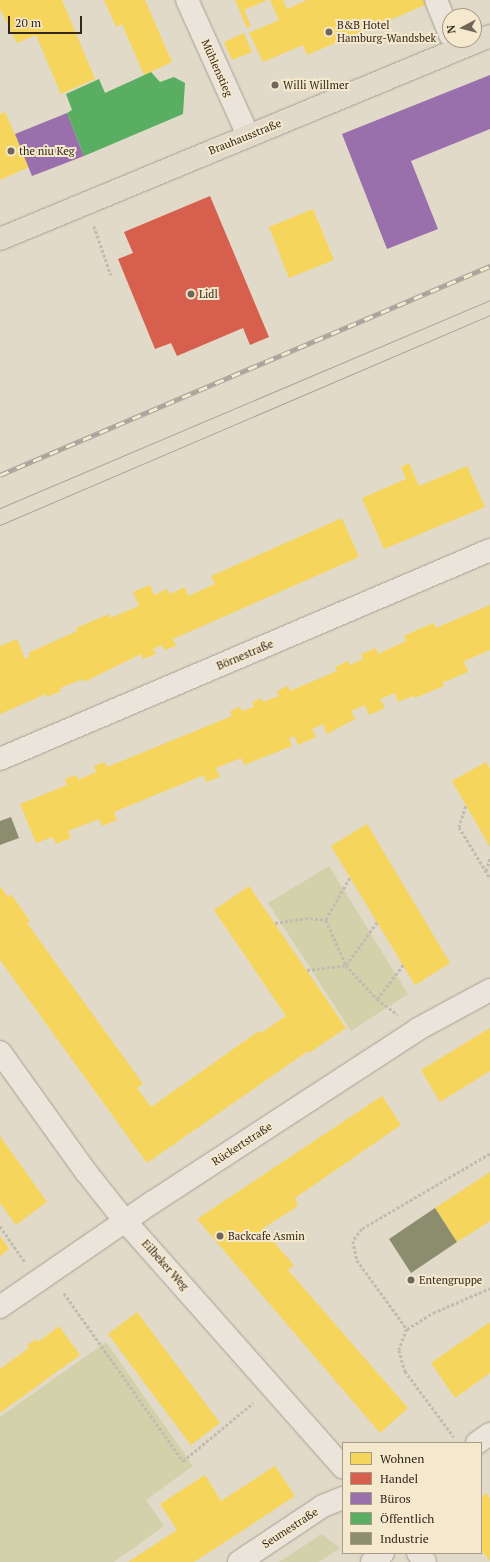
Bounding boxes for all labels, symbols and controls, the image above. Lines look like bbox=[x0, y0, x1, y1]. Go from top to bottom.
scale bar bbox=[10, 8, 84, 34]
north arrow bbox=[442, 8, 482, 48]
text: 20 m bbox=[15, 15, 41, 30]
place label: B&B Hotel Hamburg-Wandsbek bbox=[337, 19, 436, 45]
text: N bbox=[444, 24, 459, 34]
marker: B&B Hotel Hamburg-Wandsbek bbox=[324, 27, 334, 37]
street label: Mühlenstieg bbox=[199, 37, 235, 99]
place label: Willi Willmer bbox=[283, 78, 349, 92]
marker: Willi Willmer bbox=[270, 80, 280, 90]
street label: Brauhausstraße bbox=[207, 116, 283, 158]
place label: the niu Keg bbox=[19, 144, 74, 158]
marker: the niu Keg bbox=[6, 146, 16, 156]
place label: Lidl bbox=[199, 287, 218, 301]
marker: Lidl bbox=[186, 289, 196, 299]
street label: Börnestraße bbox=[215, 637, 275, 673]
street label: Rückertstraße bbox=[209, 1120, 275, 1168]
place label: Backcafe Asmin bbox=[228, 1229, 305, 1243]
marker: Backcafe Asmin bbox=[215, 1231, 225, 1241]
street label: Eilbeker Weg bbox=[139, 1237, 191, 1293]
place label: Entengruppe bbox=[419, 1273, 482, 1287]
marker: Entengruppe bbox=[406, 1275, 416, 1285]
legend bbox=[342, 1442, 482, 1554]
text: Wohnen bbox=[380, 1451, 424, 1466]
text: Handel bbox=[380, 1471, 418, 1486]
text: Büros bbox=[380, 1491, 411, 1506]
street label: Seumestraße bbox=[260, 1505, 320, 1551]
text: Öffentlich bbox=[380, 1511, 434, 1526]
text: Industrie bbox=[380, 1531, 429, 1546]

